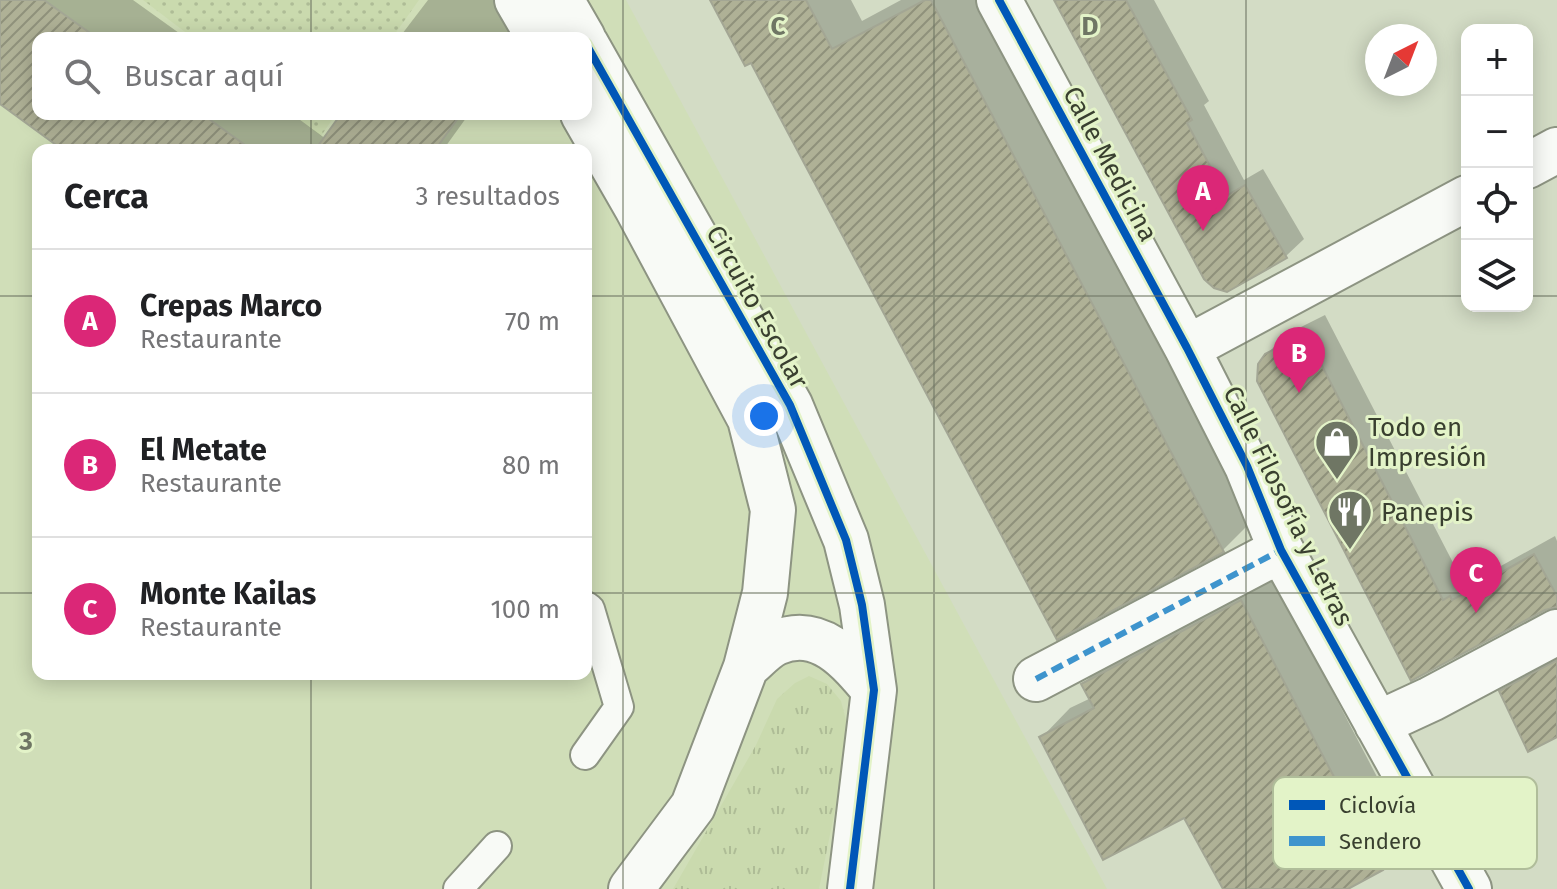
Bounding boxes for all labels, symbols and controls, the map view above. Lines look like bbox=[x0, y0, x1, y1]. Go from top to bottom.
text: C bbox=[771, 11, 786, 42]
text: D bbox=[1082, 11, 1099, 42]
north arrow bbox=[1365, 24, 1437, 96]
map controls bbox=[1461, 24, 1533, 312]
button: + bbox=[1461, 24, 1533, 96]
search box bbox=[32, 32, 592, 120]
icon: search bbox=[60, 54, 104, 98]
text: Buscar aquí bbox=[124, 58, 284, 94]
street label: Calle Medicina bbox=[1056, 81, 1164, 247]
button: − bbox=[1461, 96, 1533, 168]
pin: A bbox=[1177, 165, 1229, 231]
button: locate bbox=[1461, 168, 1533, 240]
text: Cerca bbox=[64, 176, 149, 217]
text: 3 resultados bbox=[416, 181, 560, 212]
street label: Circuito Escolar bbox=[699, 220, 815, 394]
button: layers bbox=[1461, 240, 1533, 312]
text: Crepas Marco bbox=[140, 288, 322, 324]
text: A bbox=[82, 306, 98, 337]
text: 70 m bbox=[505, 306, 560, 337]
text: Restaurante bbox=[140, 324, 282, 355]
pin: B bbox=[1273, 327, 1325, 393]
street label: Calle Filosofía y Letras bbox=[1216, 381, 1360, 631]
your location bbox=[744, 396, 784, 436]
place label: Todo en Impresión bbox=[1368, 412, 1487, 473]
shop icon: Todo en Impresión bbox=[1313, 418, 1361, 481]
text: El Metate bbox=[140, 432, 267, 468]
text: B bbox=[82, 450, 98, 481]
text: 80 m bbox=[502, 450, 560, 481]
text: Restaurante bbox=[140, 468, 282, 499]
restaurant icon: Panepis bbox=[1326, 488, 1374, 551]
place label: Panepis bbox=[1381, 497, 1473, 528]
pin: C bbox=[1450, 547, 1502, 613]
text: Monte Kailas bbox=[140, 576, 316, 612]
text: C bbox=[83, 594, 97, 625]
text: 100 m bbox=[491, 594, 560, 625]
text: Restaurante bbox=[140, 612, 282, 643]
text: 3 bbox=[18, 726, 33, 757]
legend bbox=[1273, 777, 1537, 869]
text: Ciclovía bbox=[1339, 792, 1416, 819]
text: Sendero bbox=[1339, 828, 1422, 855]

